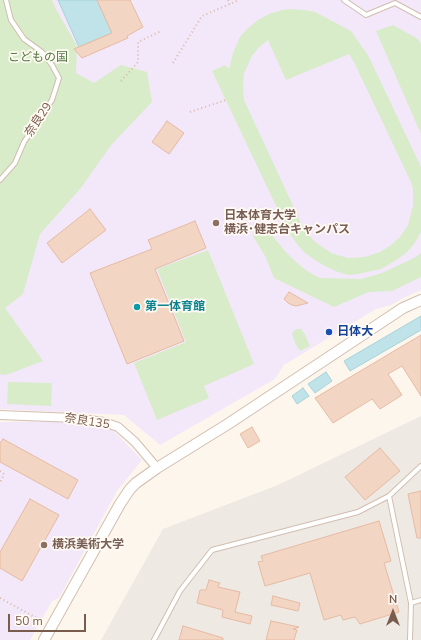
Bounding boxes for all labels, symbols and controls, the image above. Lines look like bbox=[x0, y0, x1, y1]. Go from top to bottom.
park label: こどもの国 bbox=[8, 51, 68, 65]
street label: 奈良29 bbox=[22, 100, 56, 140]
place label: 日本体育大学 横浜･健志台キャンパス bbox=[224, 209, 350, 237]
marker: 日本体育大学 横浜･健志台キャンパス bbox=[211, 218, 221, 228]
place label: 第一体育館 bbox=[145, 300, 205, 314]
marker: 第一体育館 bbox=[132, 302, 142, 312]
place label: 日体大 bbox=[337, 325, 373, 339]
marker: 日体大 bbox=[324, 327, 334, 337]
street label: 奈良135 bbox=[63, 411, 111, 433]
place label: 横浜美術大学 bbox=[52, 538, 124, 552]
marker: 横浜美術大学 bbox=[39, 540, 49, 550]
north arrow bbox=[373, 592, 413, 632]
text: N bbox=[389, 592, 397, 607]
scale bar bbox=[10, 606, 88, 632]
text: 50 m bbox=[15, 613, 43, 629]

